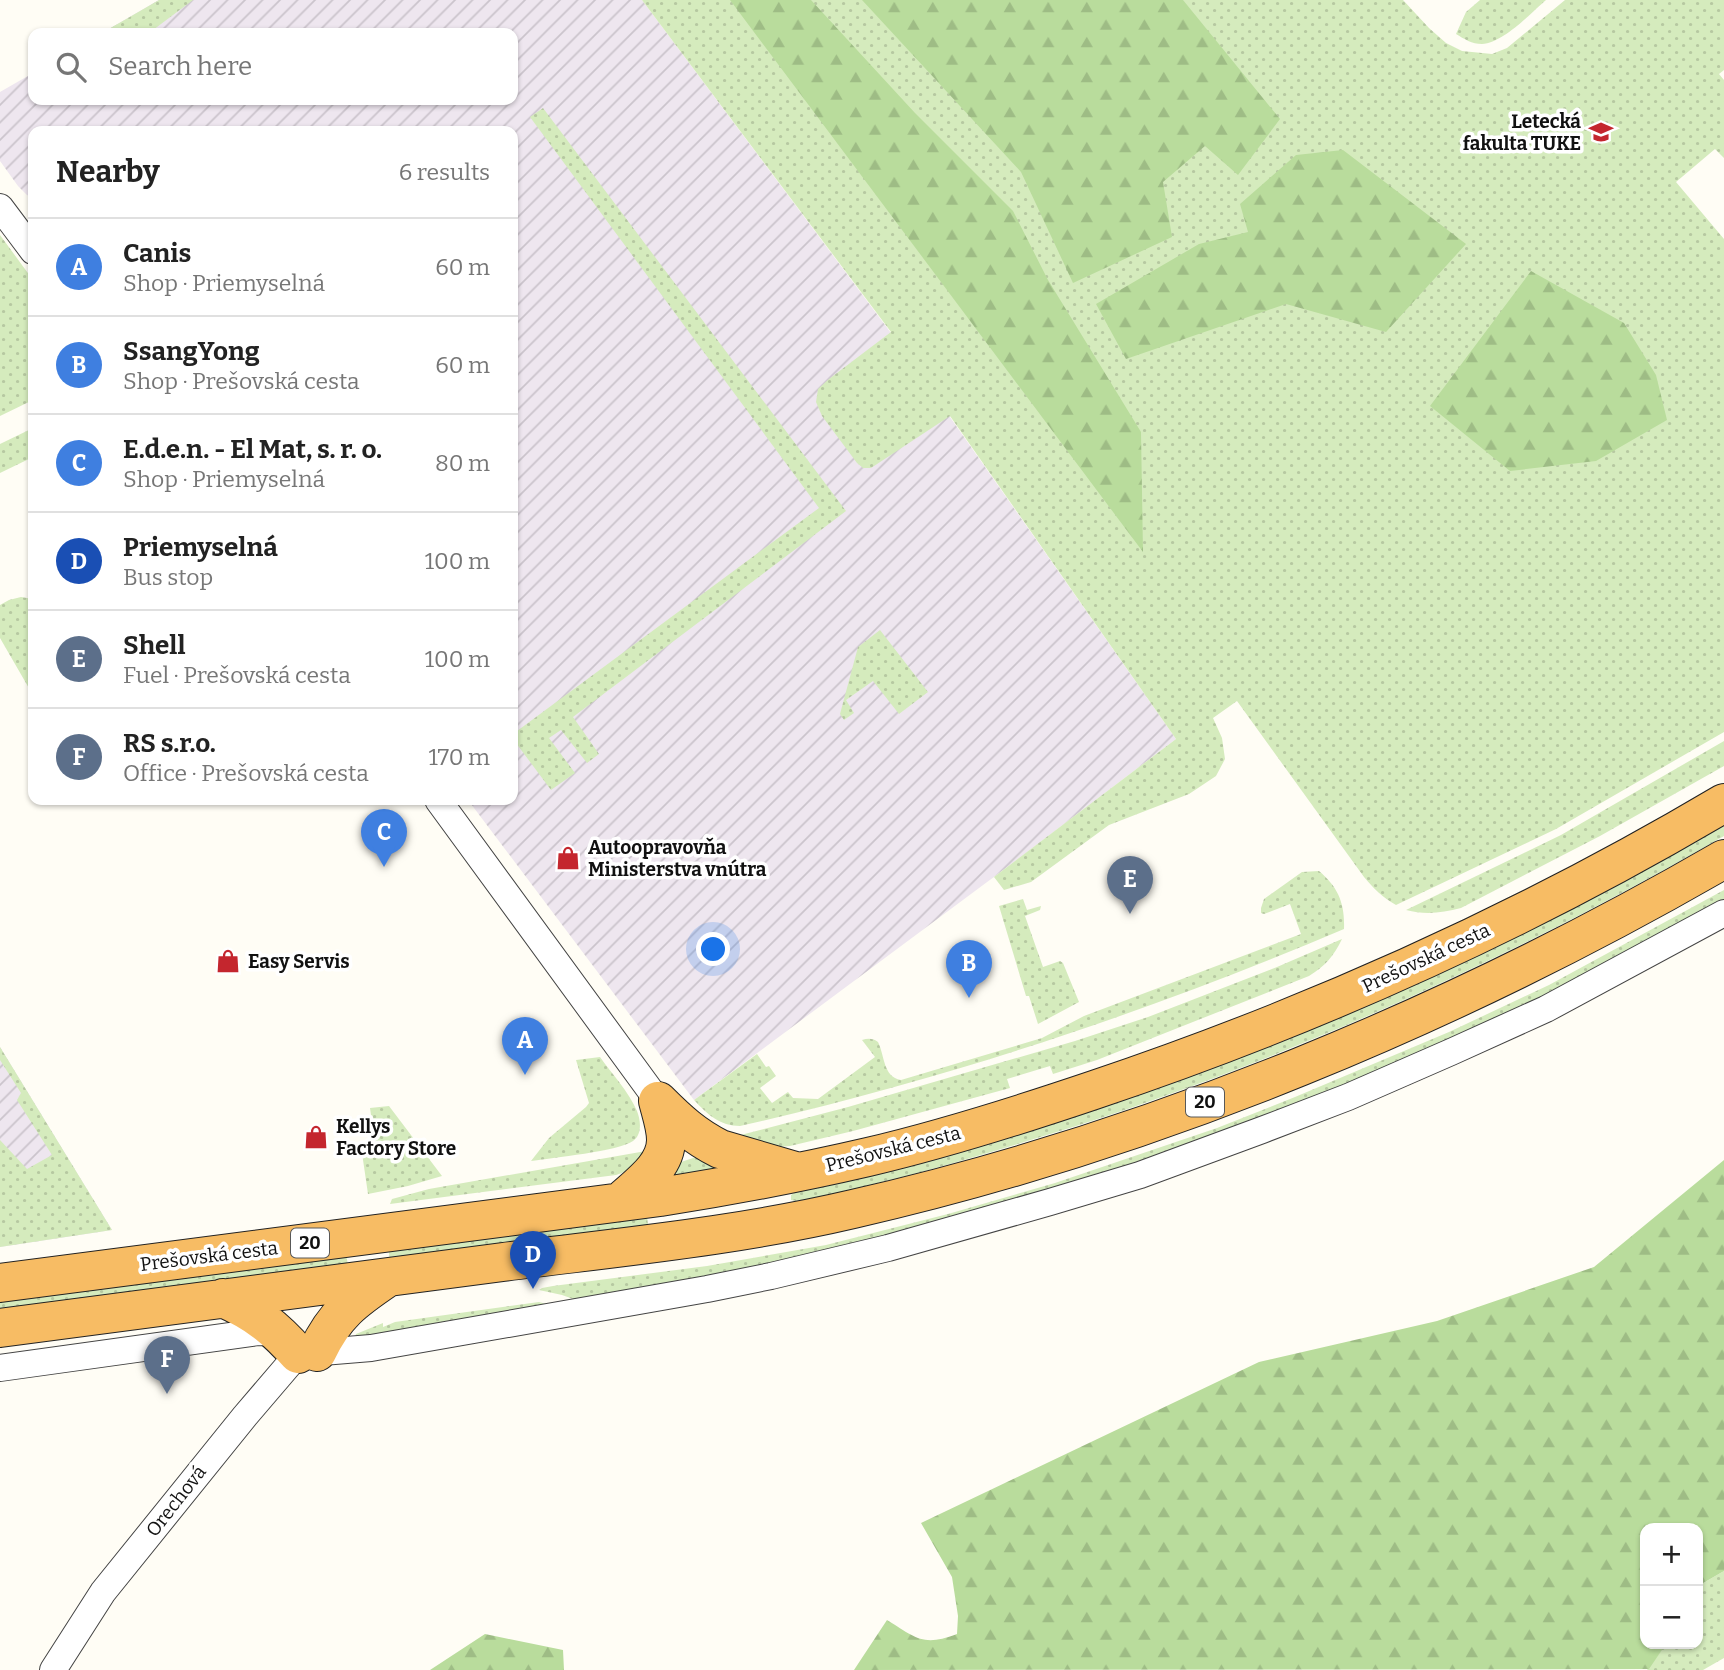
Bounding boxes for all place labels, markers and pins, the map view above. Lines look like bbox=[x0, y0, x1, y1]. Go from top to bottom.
place label: Letecká fakulta TUKE bbox=[1463, 110, 1581, 155]
school or university icon: Letecká fakulta TUKE bbox=[1587, 118, 1615, 146]
pin: C bbox=[361, 809, 407, 867]
place label: Autoopravovňa Ministerstva vnútra bbox=[588, 836, 767, 881]
shop icon: Autoopravovňa Ministerstva vnútra bbox=[554, 844, 582, 872]
pin: E bbox=[1107, 856, 1153, 914]
pin: B bbox=[946, 940, 992, 998]
shop icon: Easy Servis bbox=[214, 947, 242, 975]
place label: Easy Servis bbox=[248, 950, 350, 973]
pin: A bbox=[502, 1017, 548, 1075]
place label: Kellys Factory Store bbox=[336, 1115, 456, 1160]
shop icon: Kellys Factory Store bbox=[302, 1123, 330, 1151]
pin: D bbox=[510, 1231, 556, 1289]
pin: F bbox=[144, 1336, 190, 1394]

